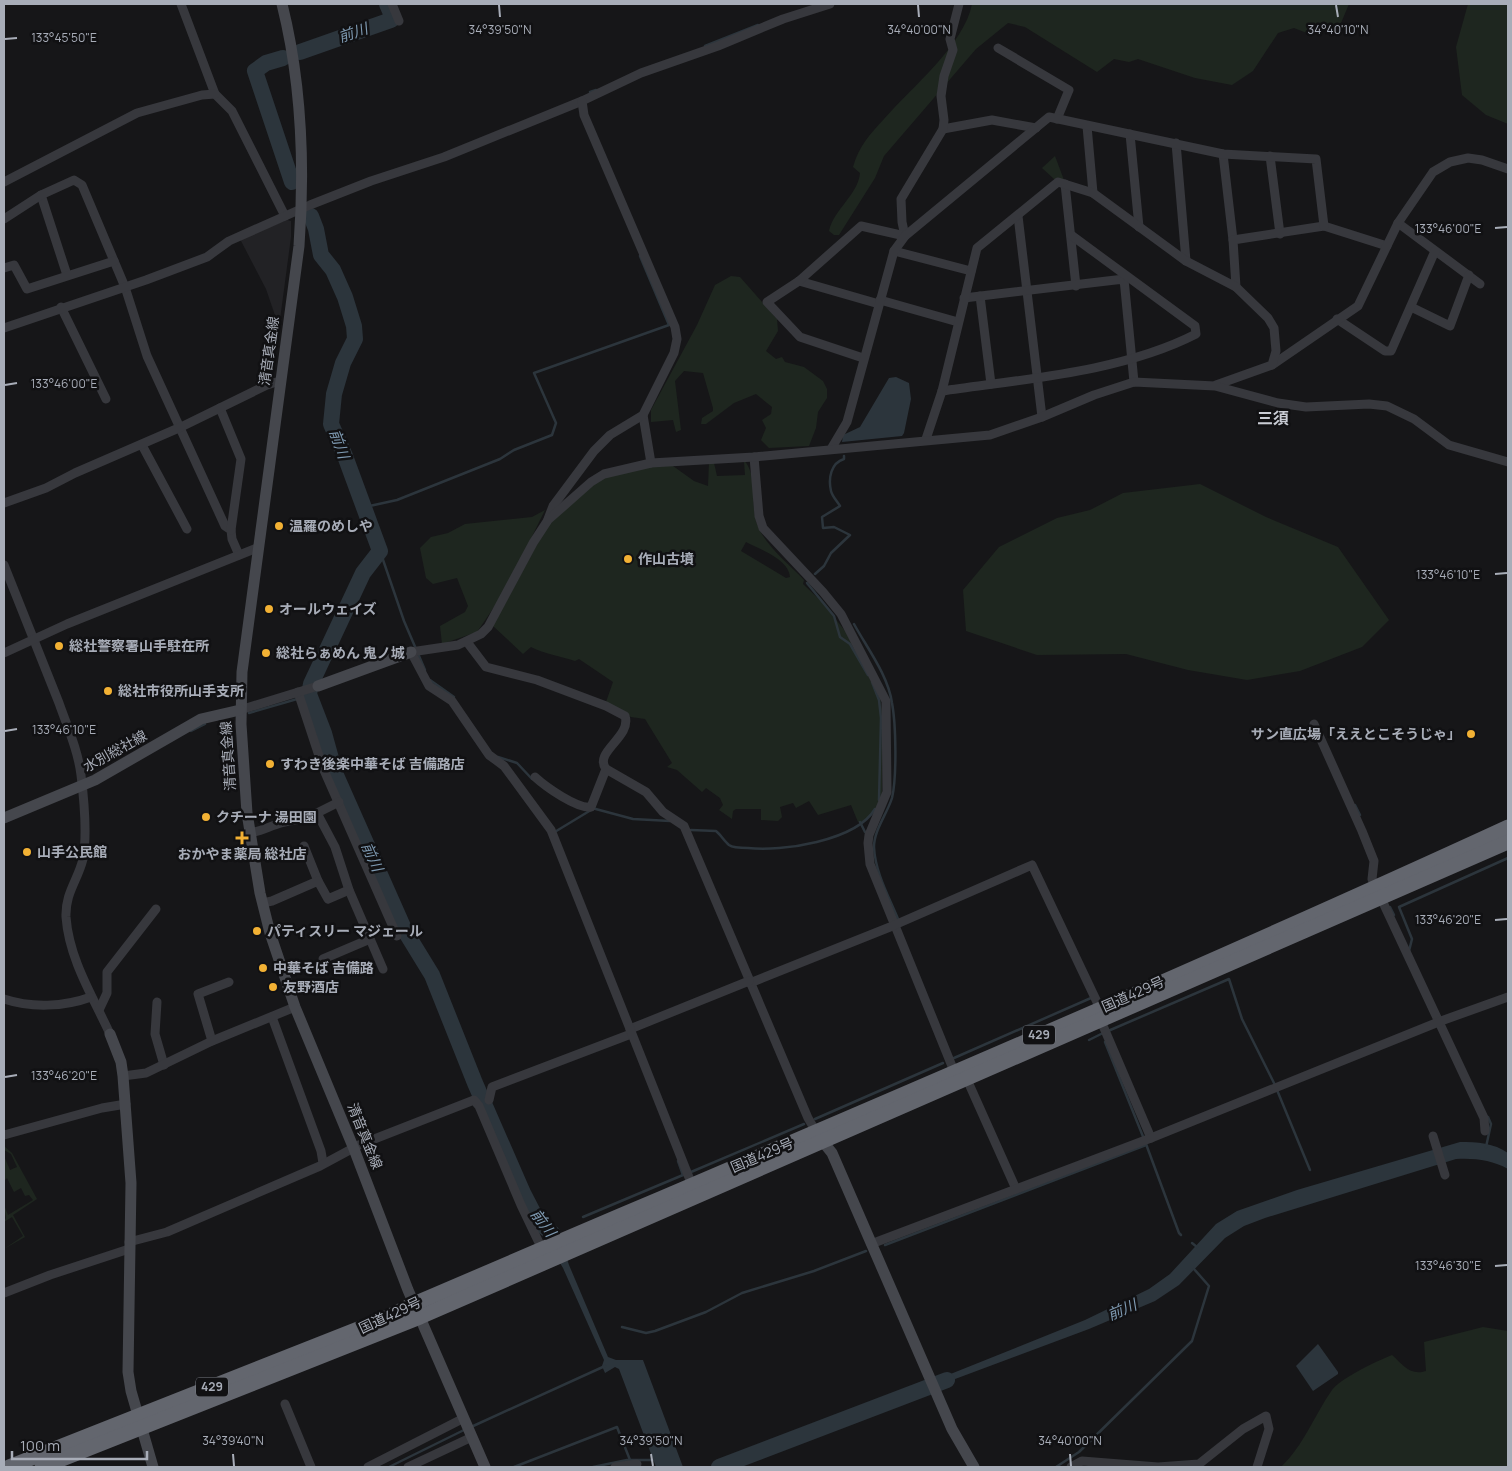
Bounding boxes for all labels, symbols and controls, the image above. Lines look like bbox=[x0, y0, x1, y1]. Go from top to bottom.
water label: 前川 bbox=[335, 17, 372, 47]
text: 34°39'50"N bbox=[469, 21, 531, 38]
text: 34°40'00"N bbox=[887, 21, 951, 38]
text: 34°40'10"N bbox=[1308, 21, 1369, 38]
text: 133°45'50"E bbox=[31, 29, 97, 46]
text: 133°46'00"E bbox=[1415, 220, 1481, 237]
street label: 清音真金線 bbox=[254, 315, 283, 387]
text: 133°46'00"E bbox=[31, 375, 97, 392]
district label: 三須 bbox=[1257, 407, 1289, 429]
water label: 前川 bbox=[324, 426, 355, 463]
place label: 温羅のめしや bbox=[289, 516, 373, 535]
marker: 温羅のめしや bbox=[273, 520, 285, 532]
place label: 作山古墳 bbox=[638, 549, 694, 568]
marker: 作山古墳 bbox=[622, 553, 634, 565]
text: 133°46'10"E bbox=[1416, 566, 1480, 583]
place label: オールウェイズ bbox=[279, 599, 377, 618]
marker: オールウェイズ bbox=[263, 603, 275, 615]
place label: 総社警察署山手駐在所 bbox=[69, 636, 209, 655]
marker: 総社警察署山手駐在所 bbox=[53, 640, 65, 652]
place label: 総社らぁめん 鬼ノ城 bbox=[276, 643, 405, 662]
marker: 総社らぁめん 鬼ノ城 bbox=[260, 647, 272, 659]
place label: 総社市役所山手支所 bbox=[118, 681, 244, 700]
marker: 総社市役所山手支所 bbox=[102, 685, 114, 697]
street label: 清音真金線 bbox=[216, 720, 239, 792]
text: 133°46'10"E bbox=[32, 721, 96, 738]
place label: サン直広場「ええとこそうじゃ」 bbox=[1251, 724, 1461, 743]
street label: 水別総社線 bbox=[80, 725, 150, 776]
marker: サン直広場「ええとこそうじゃ」 bbox=[1465, 728, 1477, 740]
place label: すわき後楽中華そば 吉備路店 bbox=[280, 754, 465, 773]
marker: すわき後楽中華そば 吉備路店 bbox=[264, 758, 276, 770]
place label: クチーナ 湯田園 bbox=[216, 807, 317, 826]
marker: クチーナ 湯田園 bbox=[200, 811, 212, 823]
marker: おかやま薬局 総社店 bbox=[236, 832, 248, 844]
water label: 前川 bbox=[357, 839, 389, 877]
place label: 山手公民館 bbox=[37, 842, 107, 861]
place label: おかやま薬局 総社店 bbox=[178, 844, 306, 863]
marker: 山手公民館 bbox=[21, 846, 33, 858]
text: 133°46'20"E bbox=[1415, 911, 1481, 928]
place label: パティスリー マジェール bbox=[267, 921, 423, 940]
marker: パティスリー マジェール bbox=[251, 925, 263, 937]
place label: 中華そば 吉備路 bbox=[273, 958, 374, 977]
marker: 中華そば 吉備路 bbox=[257, 962, 269, 974]
street label: 国道429号 bbox=[1098, 971, 1167, 1016]
place label: 友野酒店 bbox=[283, 977, 339, 996]
marker: 友野酒店 bbox=[267, 981, 279, 993]
road number: 429 bbox=[1023, 1026, 1055, 1044]
text: 133°46'20"E bbox=[31, 1067, 97, 1084]
street label: 清音真金線 bbox=[344, 1100, 387, 1172]
street label: 国道429号 bbox=[727, 1133, 796, 1176]
water label: 前川 bbox=[526, 1204, 562, 1243]
text: 133°46'30"E bbox=[1415, 1257, 1481, 1274]
street label: 国道429号 bbox=[355, 1292, 424, 1337]
water label: 前川 bbox=[1104, 1293, 1142, 1325]
road number: 429 bbox=[196, 1378, 228, 1396]
scale bar bbox=[12, 1428, 148, 1460]
text: 34°39'40"N bbox=[202, 1432, 264, 1449]
text: 34°39'50"N bbox=[620, 1432, 682, 1449]
text: 34°40'00"N bbox=[1038, 1432, 1102, 1449]
text: 100 m bbox=[20, 1435, 60, 1456]

